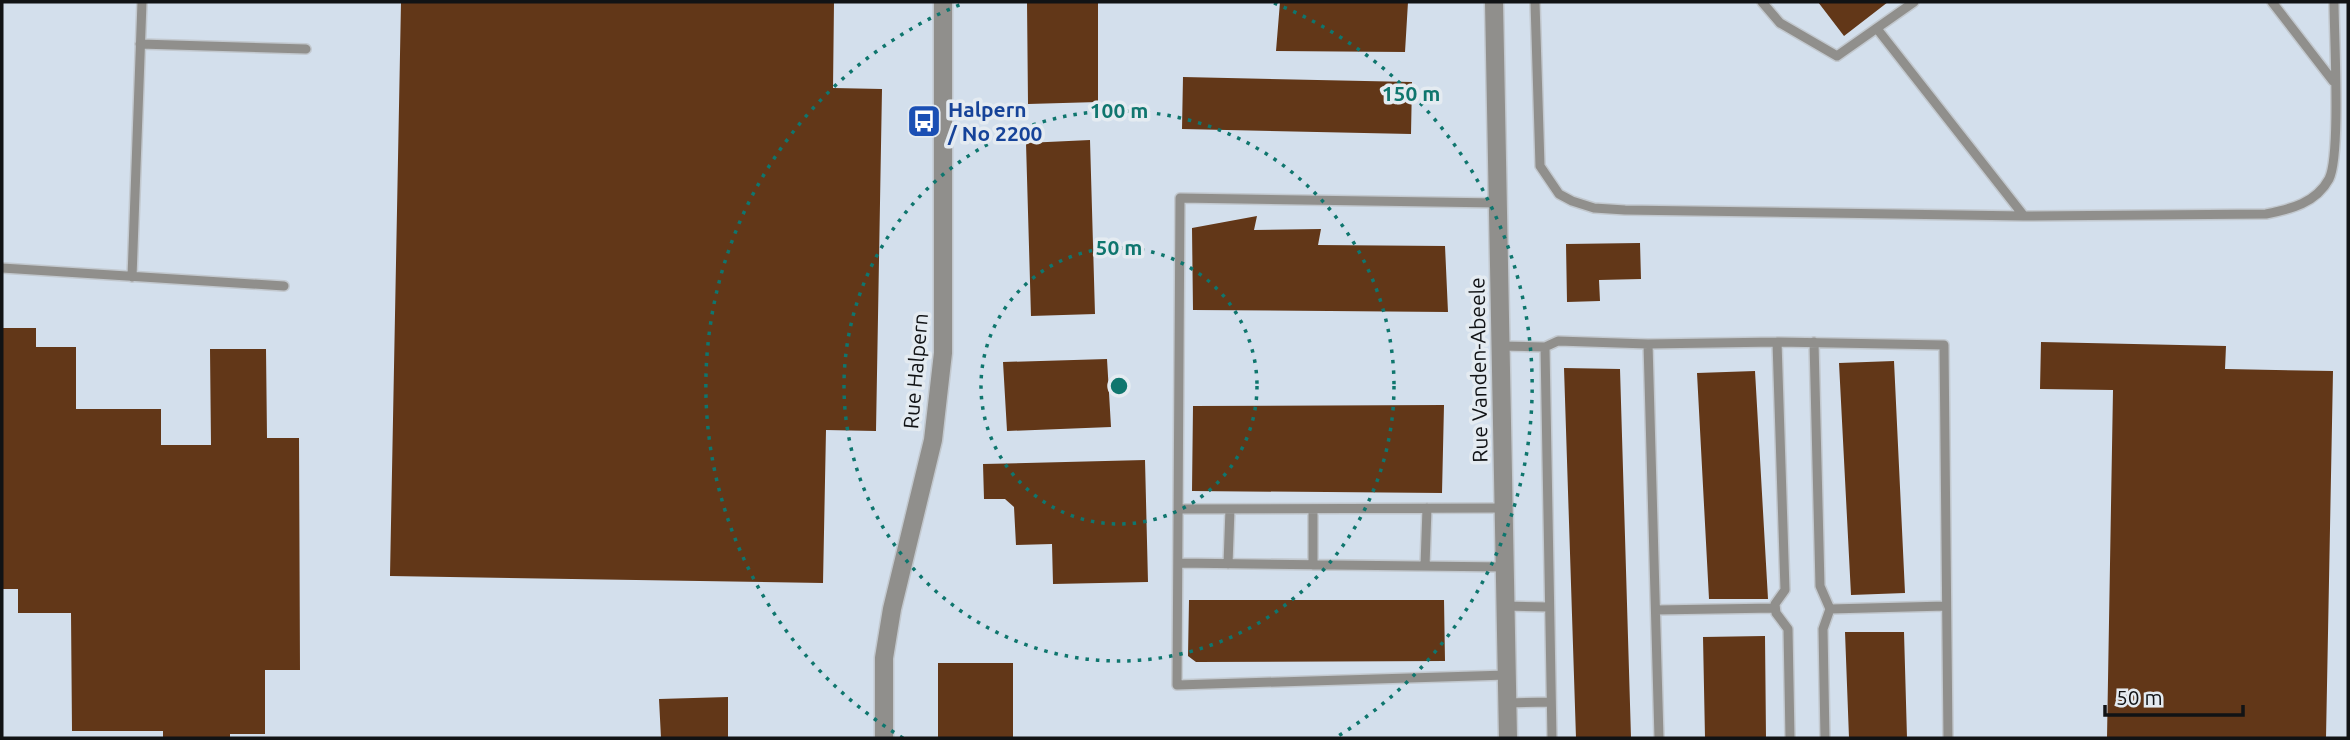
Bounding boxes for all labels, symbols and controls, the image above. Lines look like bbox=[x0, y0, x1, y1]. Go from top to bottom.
text: 150 m bbox=[1382, 81, 1440, 105]
place label: Halpern / No 2200 bbox=[947, 97, 1043, 145]
text: 100 m bbox=[1090, 98, 1148, 122]
bus stop icon: Halpern / No 2200 bbox=[905, 102, 943, 140]
text: 50 m bbox=[1096, 235, 1142, 259]
street label: Rue Vanden-Abeele bbox=[1464, 277, 1492, 463]
street label: Rue Halpern bbox=[898, 312, 932, 430]
centre of rings bbox=[1107, 374, 1131, 398]
scale bar bbox=[2105, 674, 2243, 718]
text: 50 m bbox=[2116, 685, 2163, 709]

